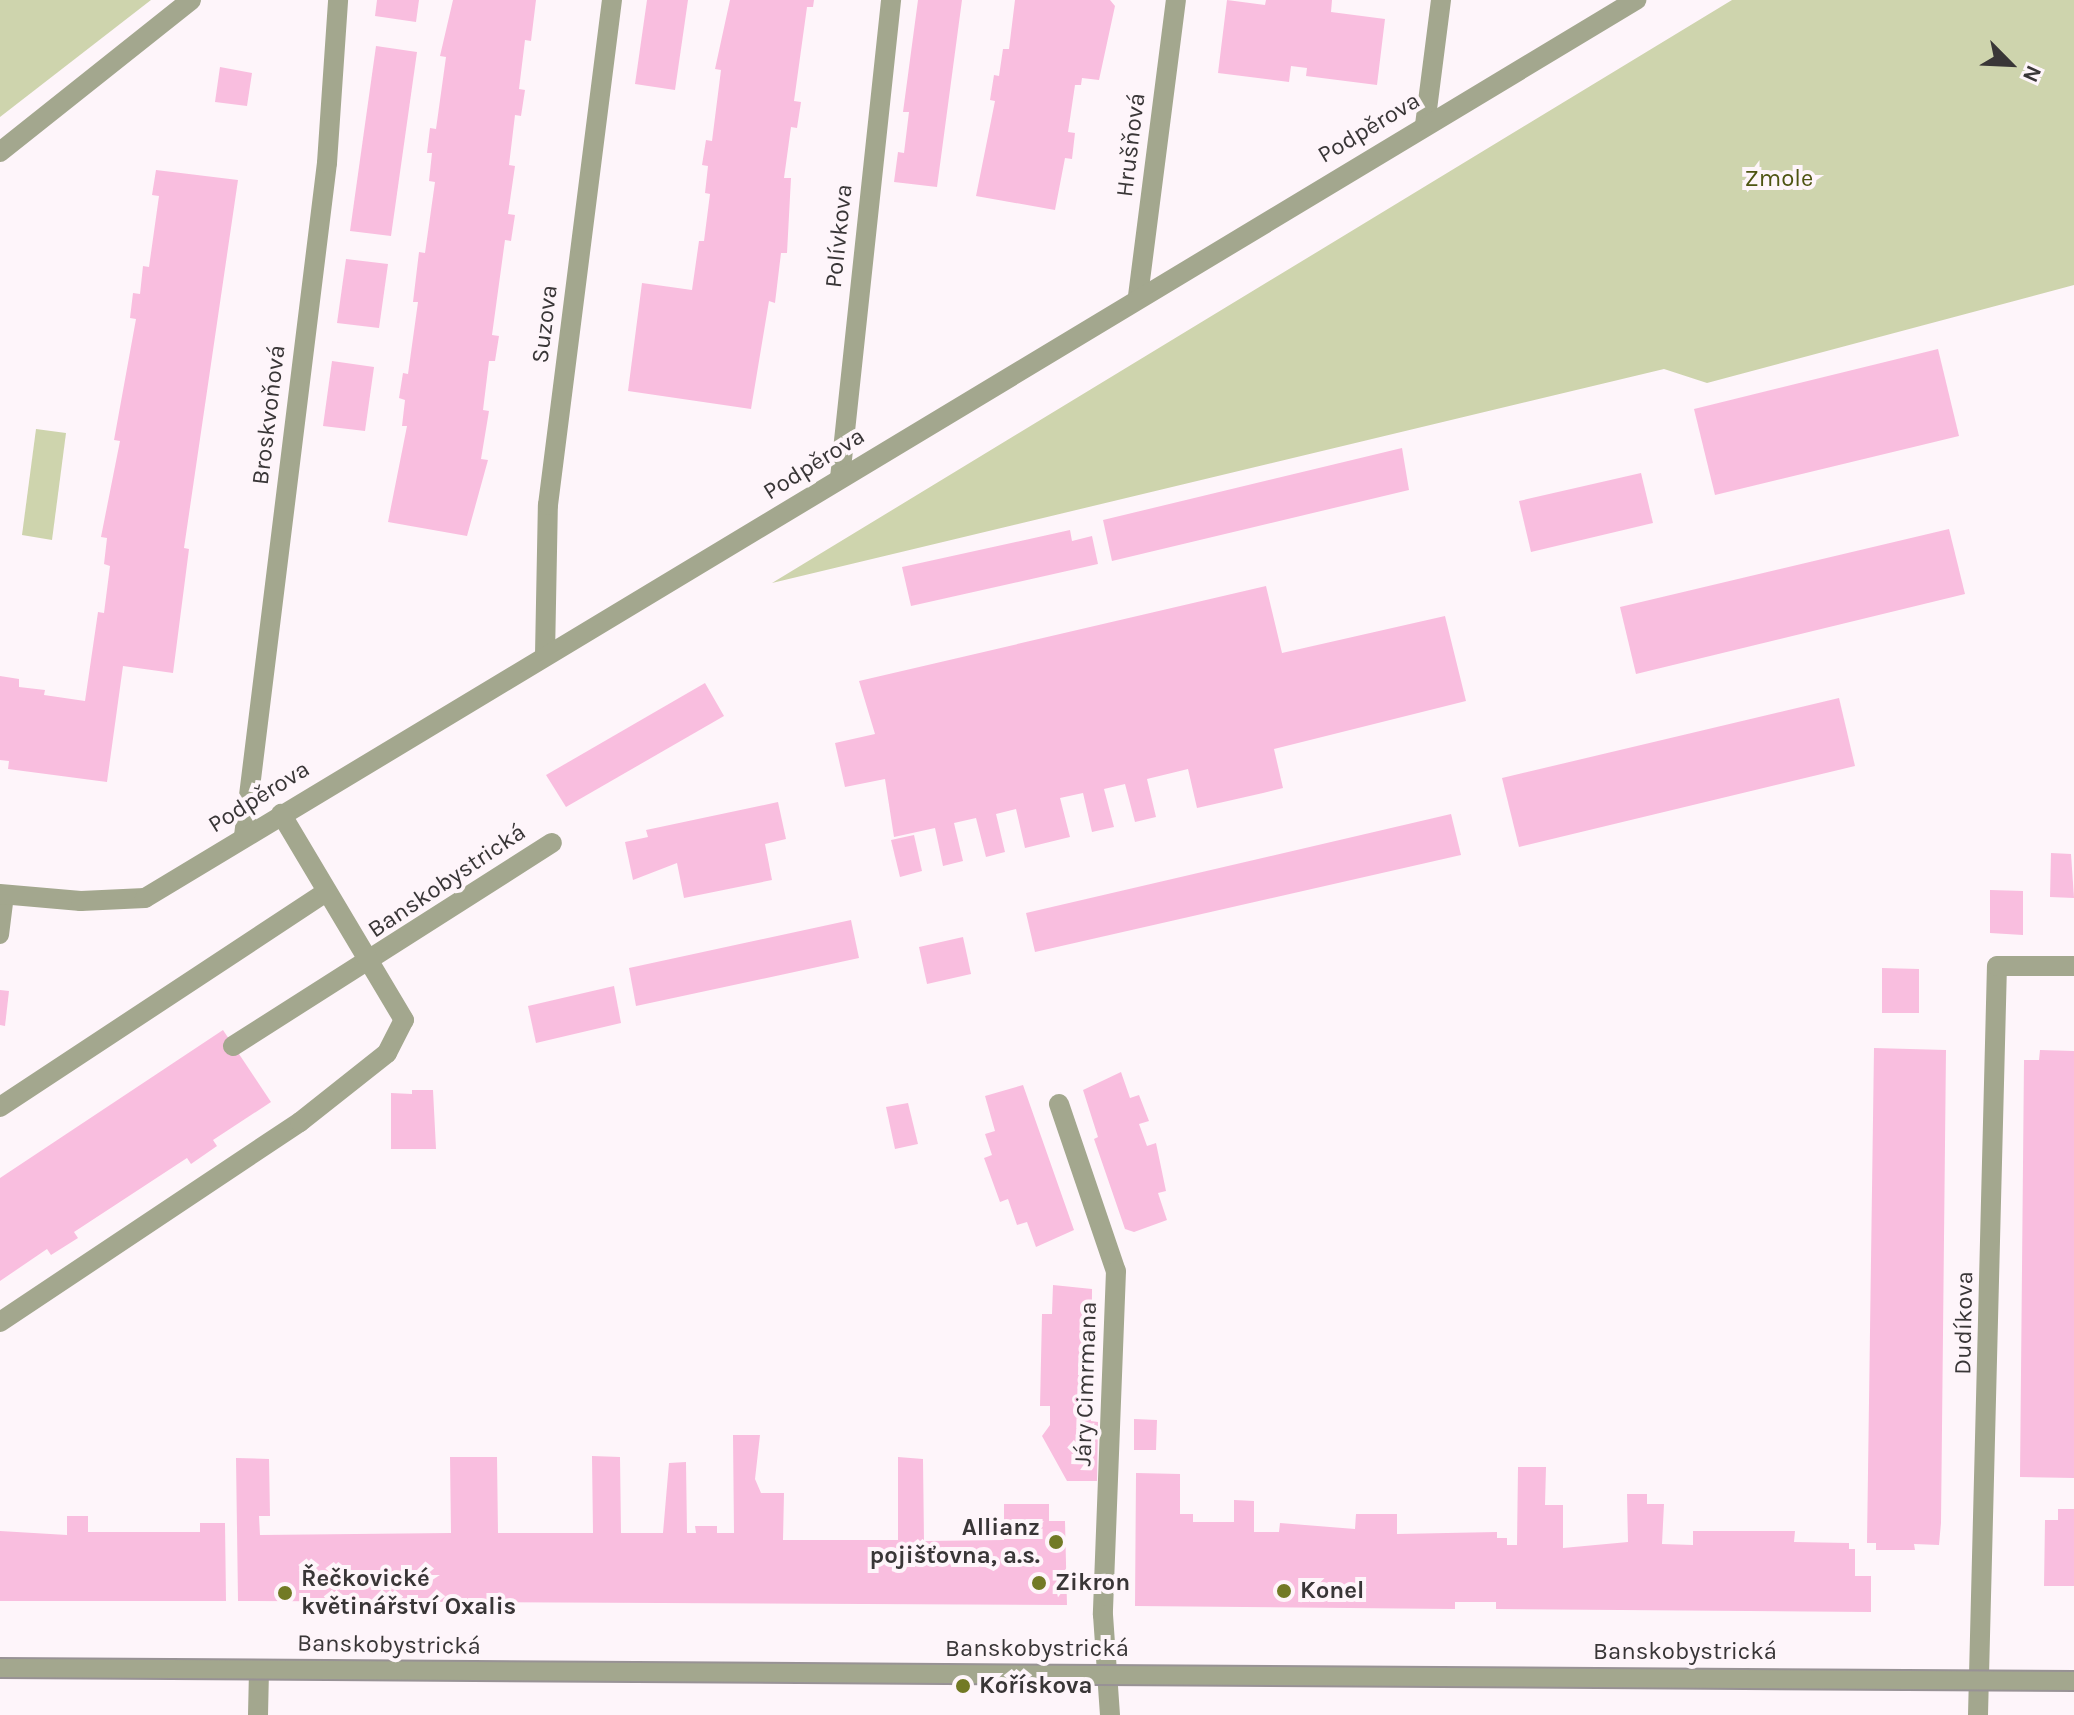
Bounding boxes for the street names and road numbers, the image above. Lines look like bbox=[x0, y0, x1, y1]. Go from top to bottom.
street label: Podpěrova bbox=[1313, 86, 1425, 170]
street label: Hrušňová bbox=[1110, 91, 1152, 199]
street label: Polívkova bbox=[819, 183, 859, 289]
street label: Suzova bbox=[526, 283, 564, 365]
street label: Broskvoňová bbox=[246, 343, 292, 487]
street label: Podpěrova bbox=[758, 422, 870, 506]
street label: Podpěrova bbox=[203, 755, 315, 839]
street label: Banskobystrická bbox=[363, 818, 531, 944]
street label: Dudíkova bbox=[1949, 1271, 1979, 1375]
street label: Járy Cimrmana bbox=[1069, 1301, 1103, 1467]
street label: Banskobystrická bbox=[297, 1629, 481, 1661]
street label: Banskobystrická bbox=[945, 1635, 1129, 1663]
street label: Banskobystrická bbox=[1593, 1638, 1777, 1666]

